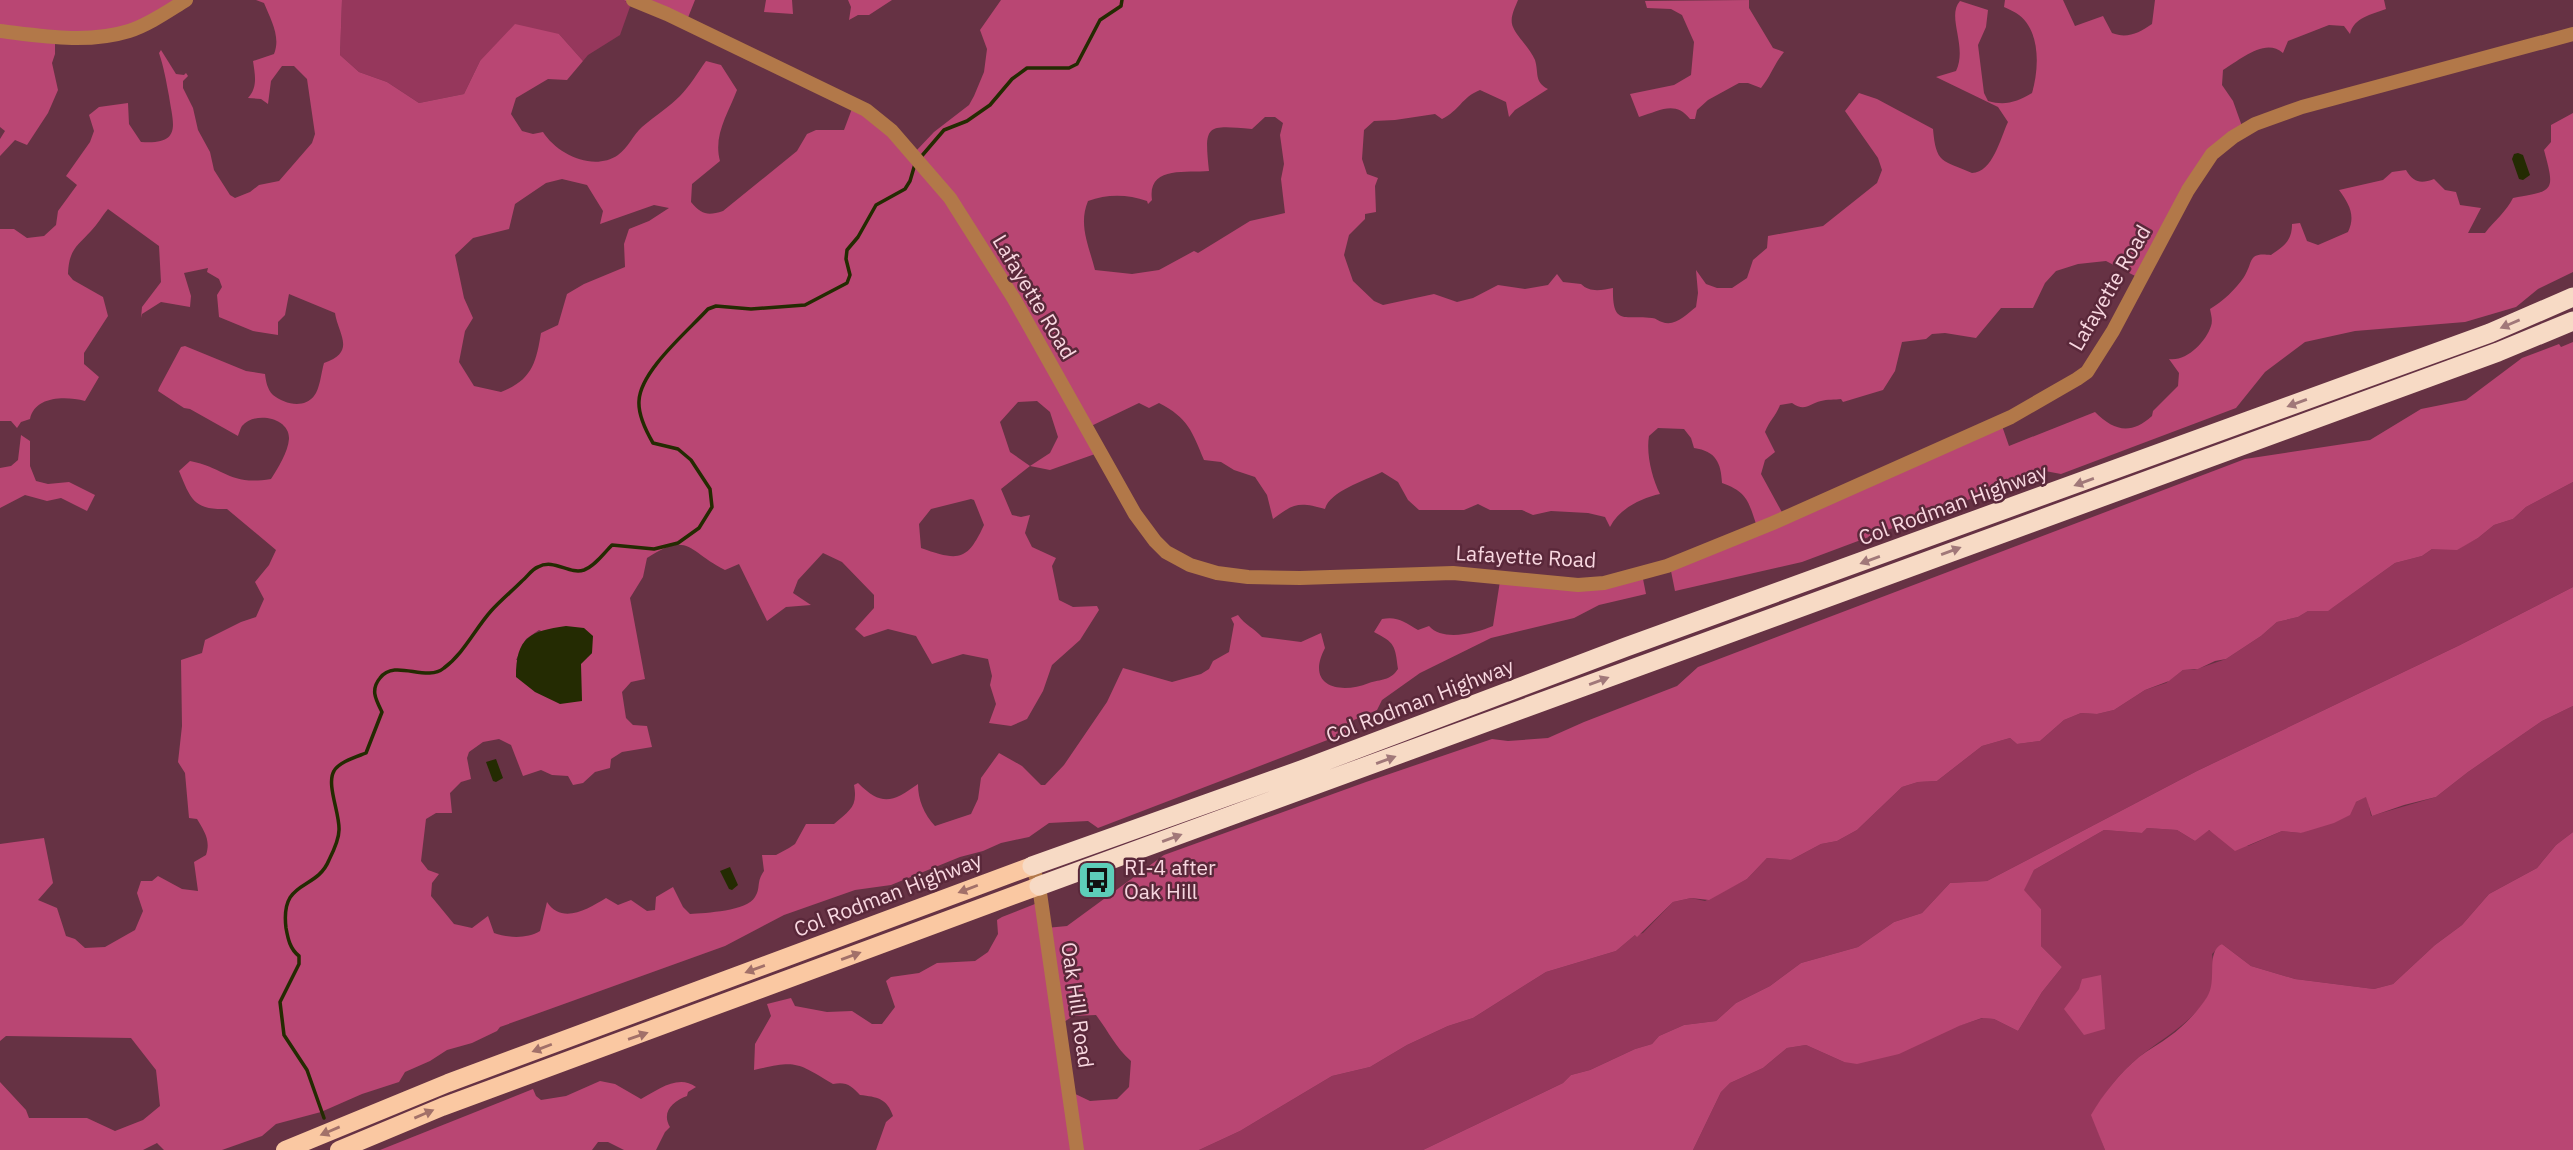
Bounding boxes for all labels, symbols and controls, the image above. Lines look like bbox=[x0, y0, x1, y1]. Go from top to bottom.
street label: Lafayette Road bbox=[2062, 220, 2156, 355]
street label: Lafayette Road bbox=[987, 229, 1083, 364]
one-way arrow bbox=[2500, 318, 2520, 330]
one-way arrow bbox=[2287, 398, 2308, 409]
street label: Col Rodman Highway bbox=[1854, 457, 2052, 551]
one-way arrow bbox=[2073, 477, 2094, 488]
street label: Lafayette Road bbox=[1455, 538, 1597, 574]
one-way arrow bbox=[1940, 546, 1961, 557]
one-way arrow bbox=[1859, 555, 1880, 566]
street label: Col Rodman Highway bbox=[1321, 651, 1518, 749]
one-way arrow bbox=[1589, 675, 1610, 686]
one-way arrow bbox=[1375, 754, 1396, 765]
one-way arrow bbox=[1161, 832, 1182, 843]
street label: Col Rodman Highway bbox=[789, 845, 986, 943]
place label: RI-4 after Oak Hill bbox=[1124, 853, 1216, 905]
bus stop icon: RI-4 after Oak Hill bbox=[1076, 859, 1118, 901]
one-way arrow bbox=[958, 884, 979, 895]
street label: Oak Hill Road bbox=[1055, 940, 1101, 1070]
one-way arrow bbox=[840, 950, 861, 961]
one-way arrow bbox=[744, 964, 765, 975]
one-way arrow bbox=[627, 1030, 648, 1041]
one-way arrow bbox=[531, 1043, 552, 1054]
one-way arrow bbox=[414, 1108, 435, 1119]
one-way arrow bbox=[319, 1126, 340, 1137]

